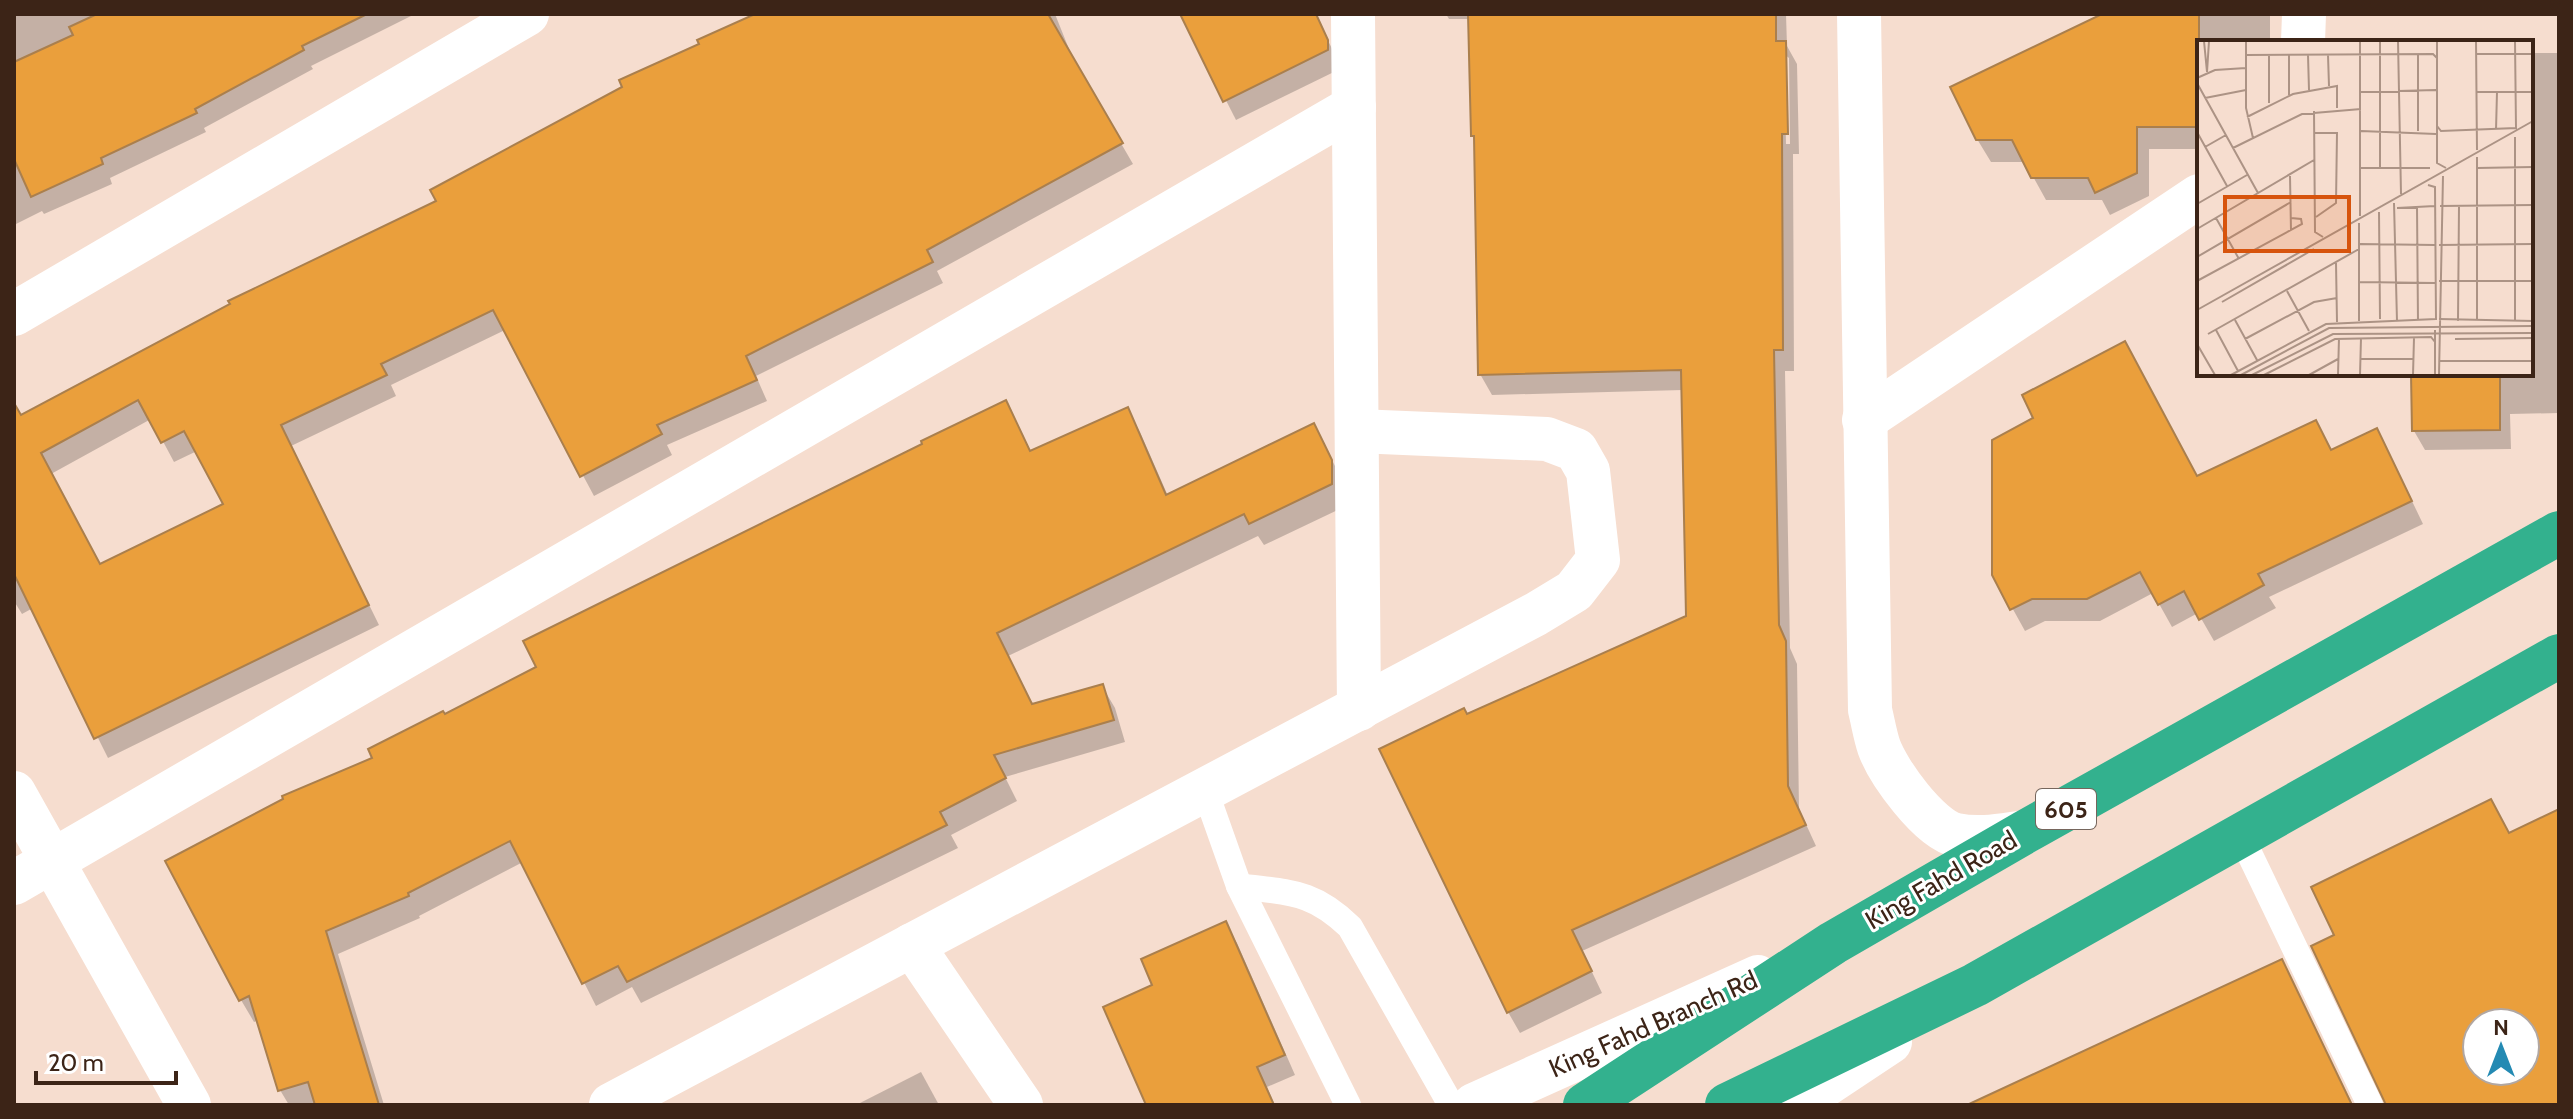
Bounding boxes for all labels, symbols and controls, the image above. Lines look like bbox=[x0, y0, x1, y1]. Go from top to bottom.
inset map bbox=[2197, 40, 2533, 376]
road number: 605 bbox=[2036, 789, 2096, 829]
street label: King Fahd Road bbox=[1860, 824, 2022, 936]
street label: King Fahd Branch Rd bbox=[1544, 964, 1762, 1084]
north arrow bbox=[2461, 1007, 2541, 1087]
text: N bbox=[2493, 1014, 2509, 1041]
scale bar bbox=[36, 1035, 176, 1085]
text: 20 m bbox=[48, 1048, 104, 1077]

